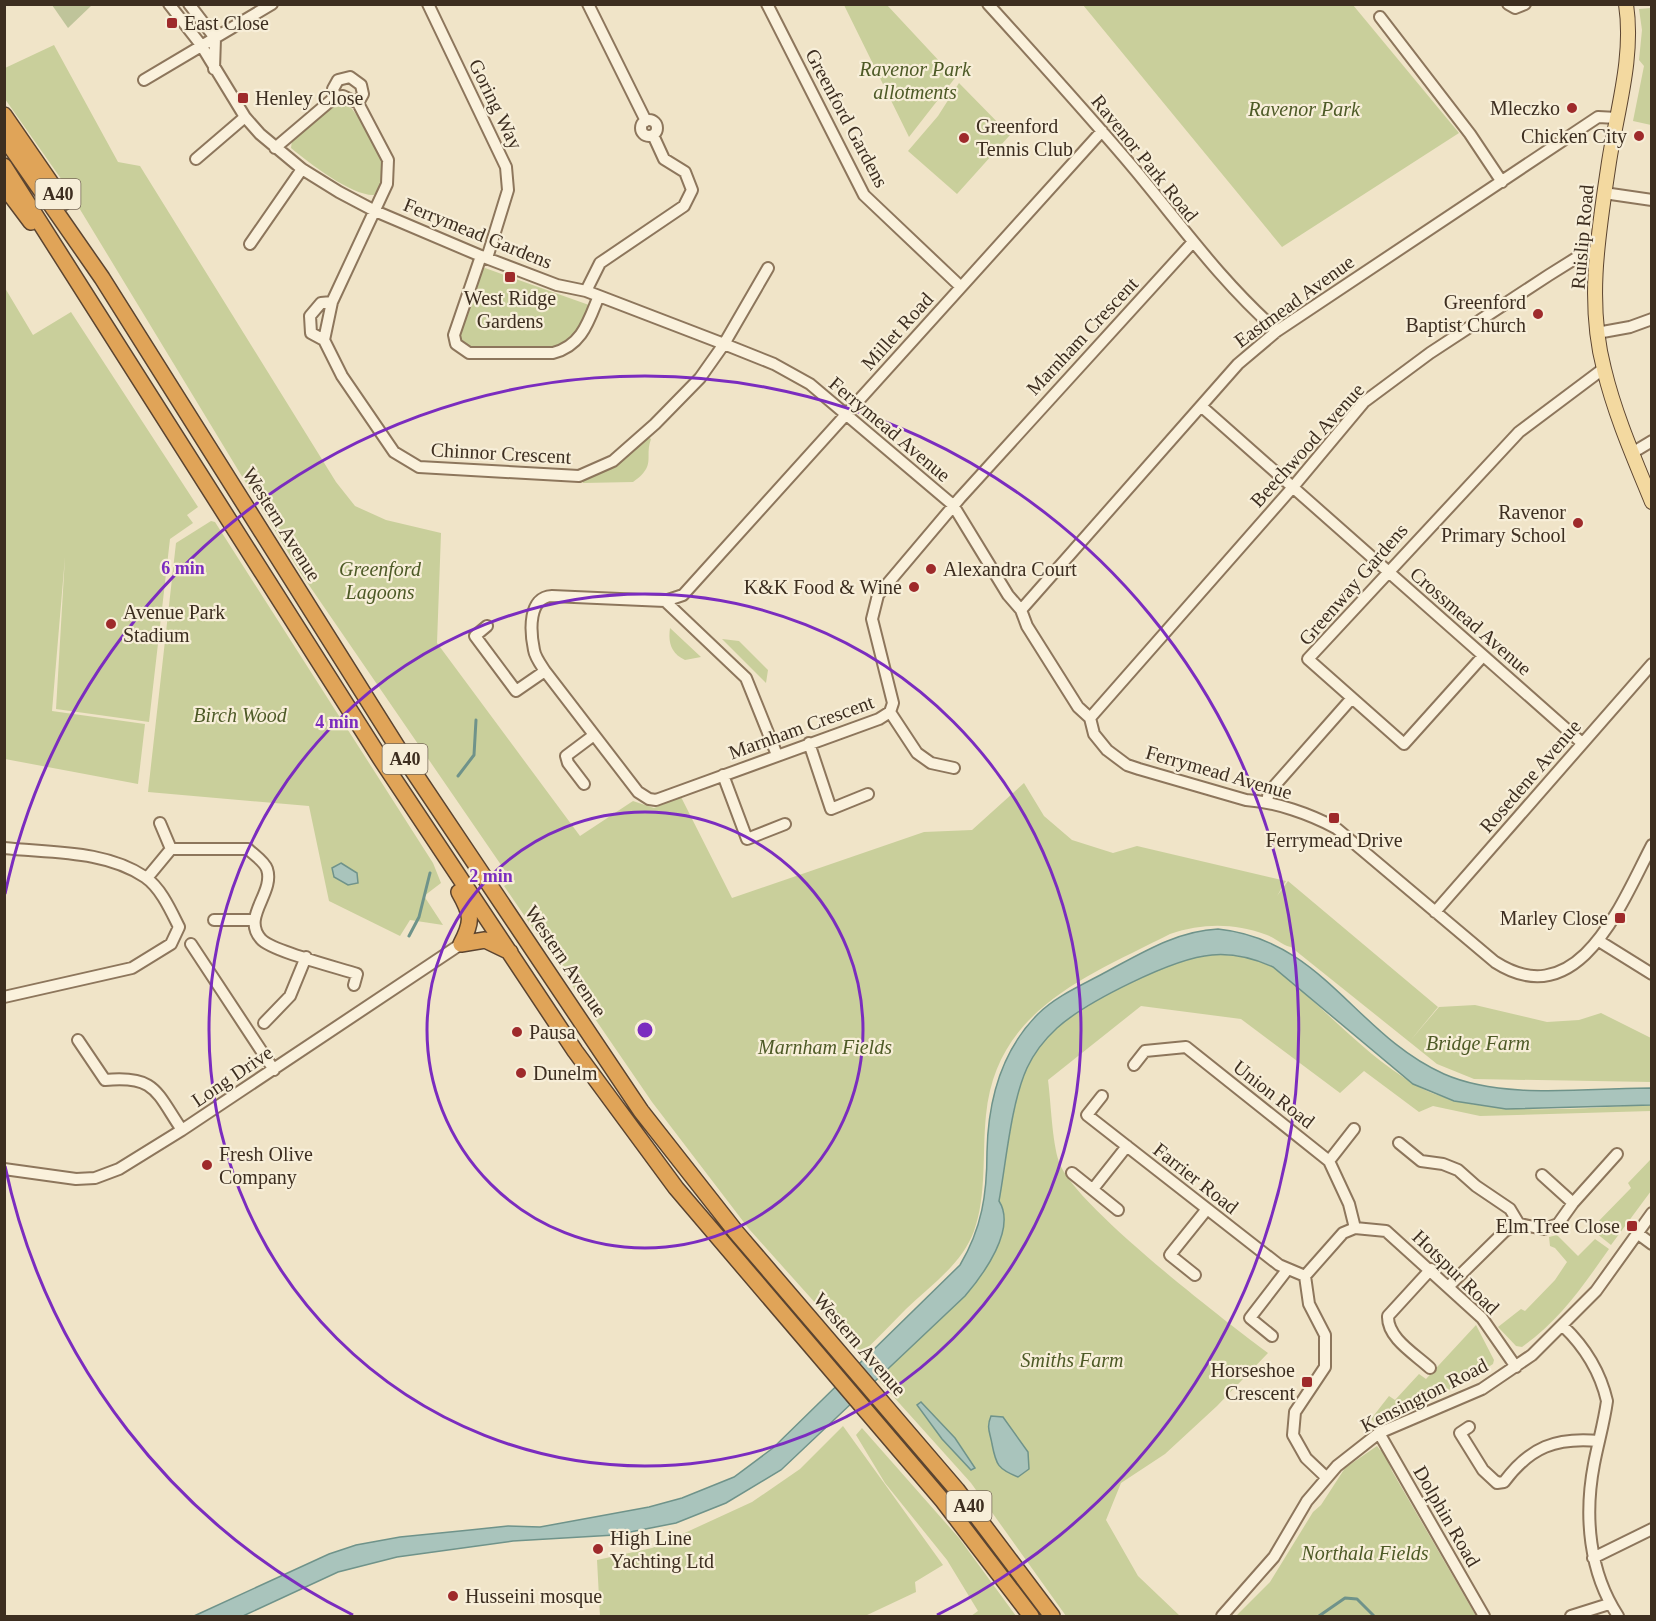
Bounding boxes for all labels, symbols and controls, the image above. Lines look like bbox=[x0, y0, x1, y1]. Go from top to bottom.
place label: East Close bbox=[184, 12, 269, 34]
marker: East Close bbox=[165, 16, 179, 30]
street label: Greenford Gardens bbox=[801, 45, 893, 191]
street label: Goring Way bbox=[464, 55, 527, 153]
park label: Ravenor Park allotments bbox=[858, 58, 972, 103]
place label: Henley Close bbox=[255, 87, 363, 110]
street label: Ravenor Park Road bbox=[1087, 90, 1203, 226]
marker: Henley Close bbox=[236, 91, 250, 105]
place label: Mleczko bbox=[1490, 97, 1560, 119]
park label: Ravenor Park bbox=[1247, 98, 1361, 120]
marker: Mleczko bbox=[1565, 101, 1579, 115]
place label: Greenford Tennis Club bbox=[976, 115, 1073, 160]
place label: Chicken City bbox=[1521, 125, 1627, 148]
marker: Chicken City bbox=[1632, 129, 1646, 143]
marker: Greenford Tennis Club bbox=[957, 131, 971, 145]
road number: A40 bbox=[36, 179, 80, 209]
street label: Ruislip Road bbox=[1566, 184, 1599, 290]
street label: Ferrymead Gardens bbox=[400, 193, 556, 274]
street label: Eastmead Avenue bbox=[1230, 250, 1358, 352]
marker: West Ridge Gardens bbox=[503, 270, 517, 284]
street label: Marnham Crescent bbox=[1022, 272, 1142, 399]
place label: West Ridge Gardens bbox=[464, 287, 556, 332]
street label: Millet Road bbox=[857, 288, 937, 374]
place label: Greenford Baptist Church bbox=[1405, 291, 1526, 337]
marker: Greenford Baptist Church bbox=[1531, 307, 1545, 321]
street label: Ferrymead Avenue bbox=[824, 372, 955, 487]
street label: Beechwood Avenue bbox=[1246, 378, 1368, 511]
street label: Chinnor Crescent bbox=[430, 438, 572, 468]
street label: Western Avenue bbox=[238, 463, 326, 585]
place label: Ravenor Primary School bbox=[1441, 501, 1566, 547]
marker: Ravenor Primary School bbox=[1571, 516, 1585, 530]
street label: Greenway Gardens bbox=[1294, 519, 1413, 650]
text: 6 min bbox=[161, 558, 205, 578]
park label: Greenford Lagoons bbox=[339, 558, 422, 604]
place label: Alexandra Court bbox=[943, 558, 1077, 580]
marker: Alexandra Court bbox=[924, 562, 938, 576]
street label: Crossmead Avenue bbox=[1406, 562, 1536, 680]
place label: K&K Food & Wine bbox=[744, 576, 902, 598]
marker: K&K Food & Wine bbox=[907, 580, 921, 594]
place label: Avenue Park Stadium bbox=[123, 601, 225, 646]
marker: Avenue Park Stadium bbox=[104, 617, 118, 631]
street label: Marnham Crescent bbox=[725, 690, 877, 763]
park label: Birch Wood bbox=[193, 704, 288, 726]
text: 4 min bbox=[315, 712, 359, 732]
street label: Rosedene Avenue bbox=[1475, 715, 1585, 837]
street label: Ferrymead Avenue bbox=[1143, 741, 1295, 804]
road number: A40 bbox=[382, 744, 428, 774]
marker: Ferrymead Drive bbox=[1327, 811, 1341, 825]
place label: Ferrymead Drive bbox=[1265, 829, 1403, 852]
text: 2 min bbox=[469, 866, 513, 886]
street label: Western Avenue bbox=[521, 901, 611, 1021]
place label: Marley Close bbox=[1500, 907, 1608, 930]
marker: Marley Close bbox=[1613, 911, 1627, 925]
centre of rings bbox=[635, 1020, 655, 1040]
place label: Pausa bbox=[529, 1021, 576, 1043]
marker: Pausa bbox=[510, 1025, 524, 1039]
park label: Bridge Farm bbox=[1426, 1032, 1530, 1055]
park label: Marnham Fields bbox=[757, 1036, 892, 1058]
street label: Long Drive bbox=[187, 1041, 277, 1112]
street label: Union Road bbox=[1229, 1055, 1319, 1133]
place label: Dunelm bbox=[533, 1062, 598, 1084]
marker: Dunelm bbox=[514, 1066, 528, 1080]
street label: Farrier Road bbox=[1149, 1138, 1243, 1218]
place label: Fresh Olive Company bbox=[219, 1143, 313, 1189]
marker: Fresh Olive Company bbox=[200, 1158, 214, 1172]
place label: Elm Tree Close bbox=[1496, 1215, 1620, 1237]
marker: Elm Tree Close bbox=[1625, 1219, 1639, 1233]
street label: Hotspur Road bbox=[1407, 1225, 1504, 1319]
street label: Western Avenue bbox=[809, 1288, 911, 1400]
park label: Smiths Farm bbox=[1021, 1349, 1123, 1371]
street label: Kensington Road bbox=[1357, 1354, 1492, 1437]
place label: Horseshoe Crescent bbox=[1211, 1359, 1295, 1404]
marker: Horseshoe Crescent bbox=[1300, 1375, 1314, 1389]
street label: Dolphin Road bbox=[1408, 1462, 1485, 1571]
road number: A40 bbox=[946, 1491, 992, 1521]
place label: High Line Yachting Ltd bbox=[610, 1527, 714, 1573]
marker: High Line Yachting Ltd bbox=[591, 1542, 605, 1556]
park label: Northala Fields bbox=[1300, 1542, 1429, 1564]
place label: Husseini mosque bbox=[465, 1585, 602, 1608]
marker: Husseini mosque bbox=[446, 1589, 460, 1603]

